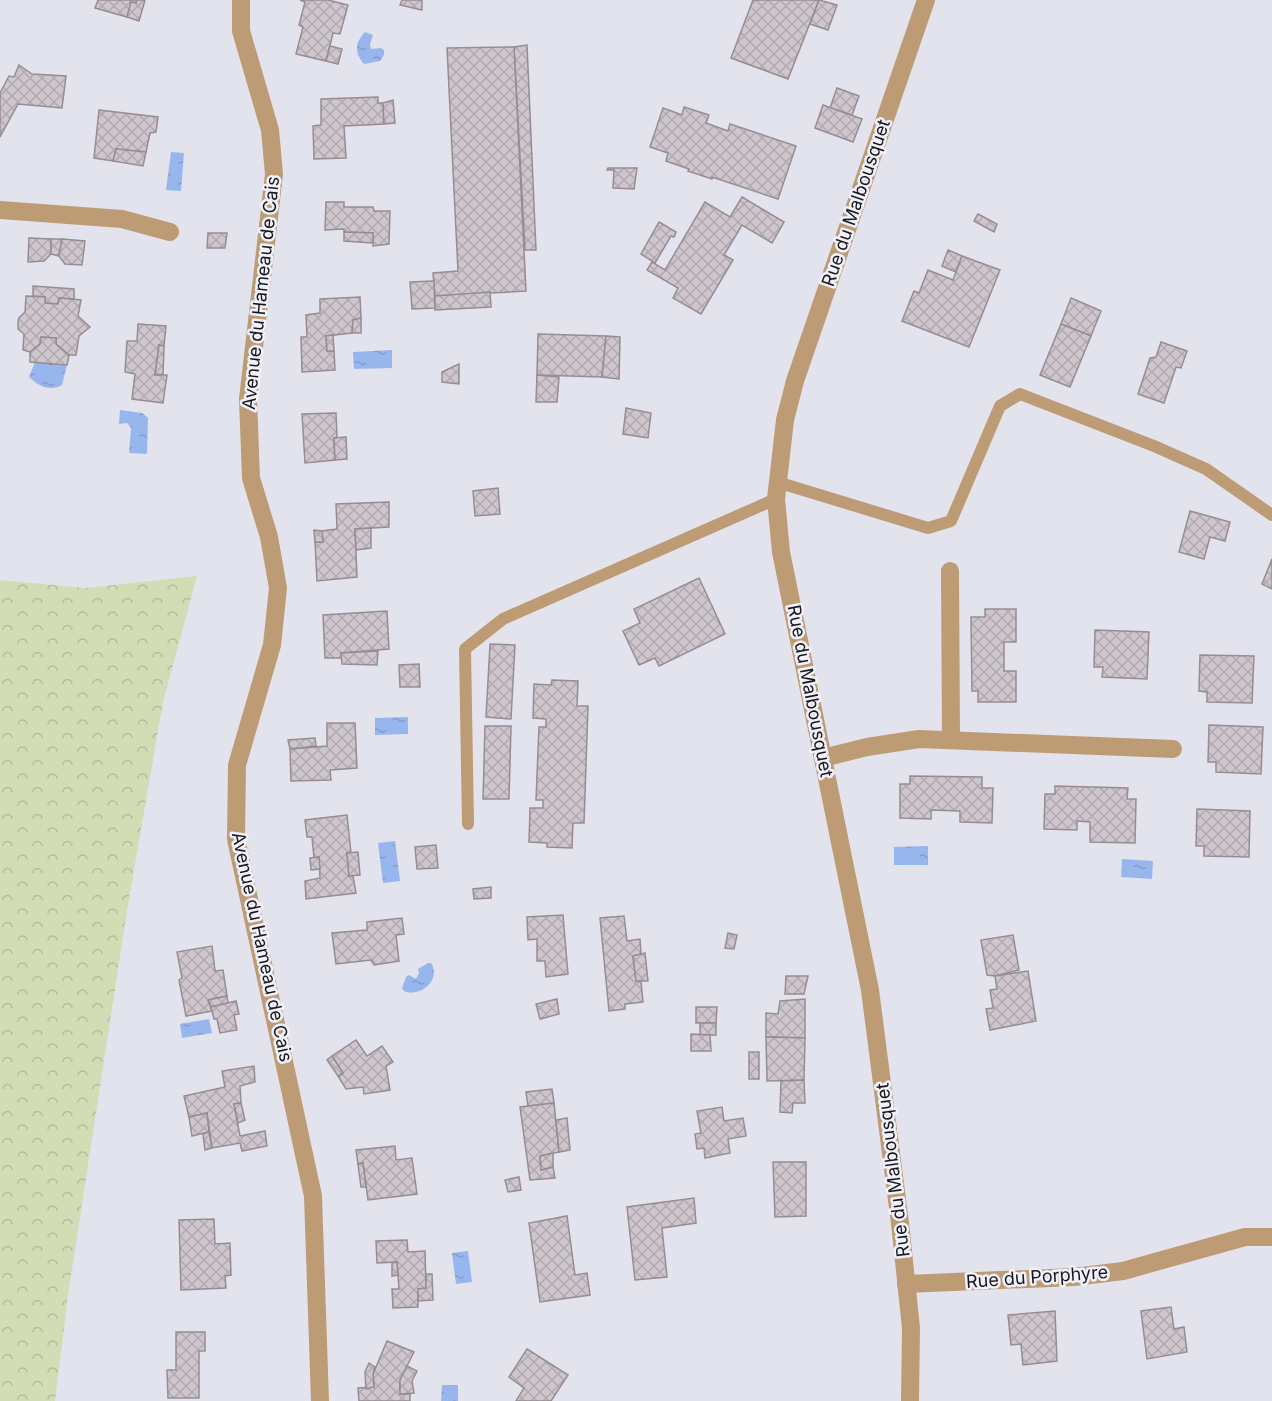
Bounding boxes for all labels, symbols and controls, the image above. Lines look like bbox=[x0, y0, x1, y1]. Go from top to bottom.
street label: Rue du Malbousquet bbox=[817, 116, 894, 289]
street label: Avenue du Hameau de Cais bbox=[238, 175, 283, 411]
street label: Rue du Malbousquet bbox=[783, 603, 838, 779]
street label: Avenue du Hameau de Cais bbox=[228, 830, 297, 1064]
street label: Rue du Malbousquet bbox=[871, 1082, 914, 1258]
street label: Rue du Porphyre bbox=[965, 1261, 1109, 1292]

